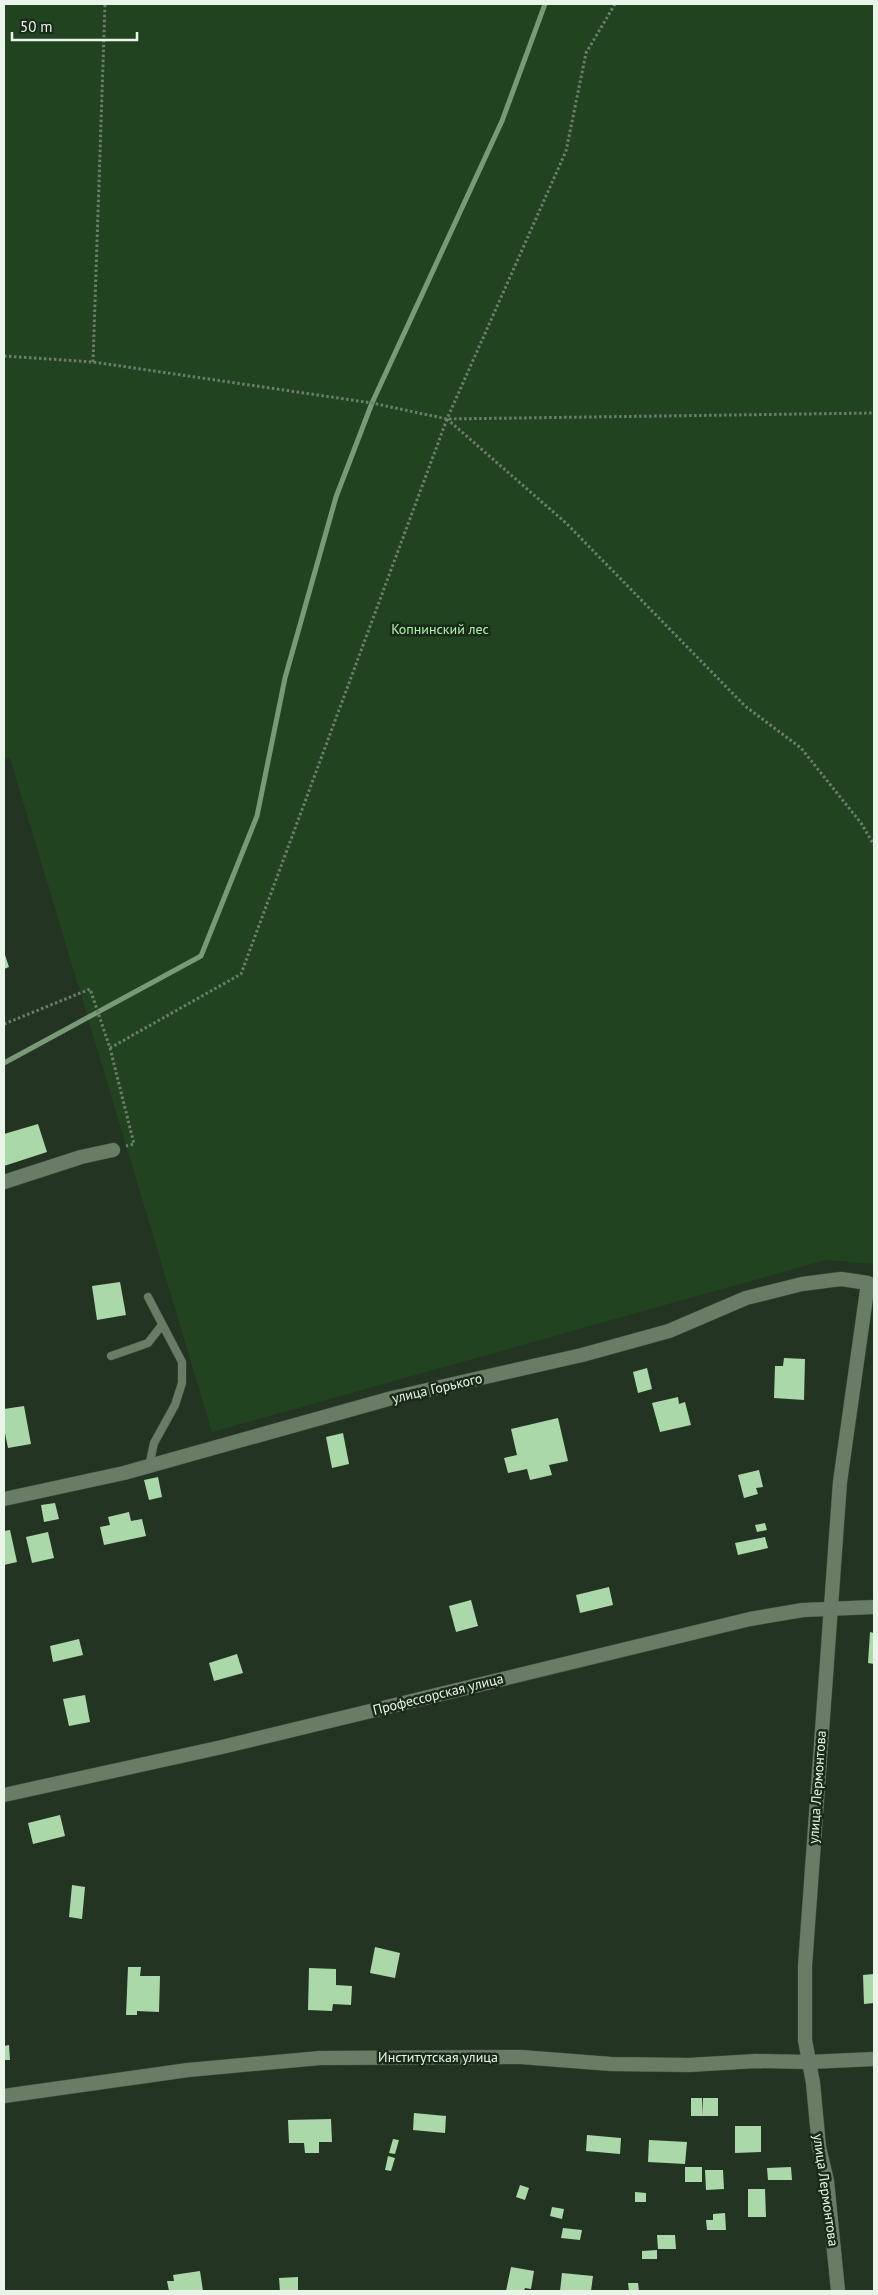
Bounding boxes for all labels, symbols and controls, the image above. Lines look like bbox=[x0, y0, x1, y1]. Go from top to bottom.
scale bar bbox=[12, 10, 138, 42]
text: 50 m bbox=[20, 17, 53, 36]
park label: Копнинский лес bbox=[391, 620, 489, 638]
street label: улица Горького bbox=[390, 1369, 484, 1407]
street label: Профессорская улица bbox=[371, 1669, 505, 1719]
street label: улица Лермонтова bbox=[804, 1730, 830, 1844]
street label: Институтская улица bbox=[378, 2048, 498, 2066]
street label: улица Лермонтова bbox=[809, 2133, 843, 2248]

